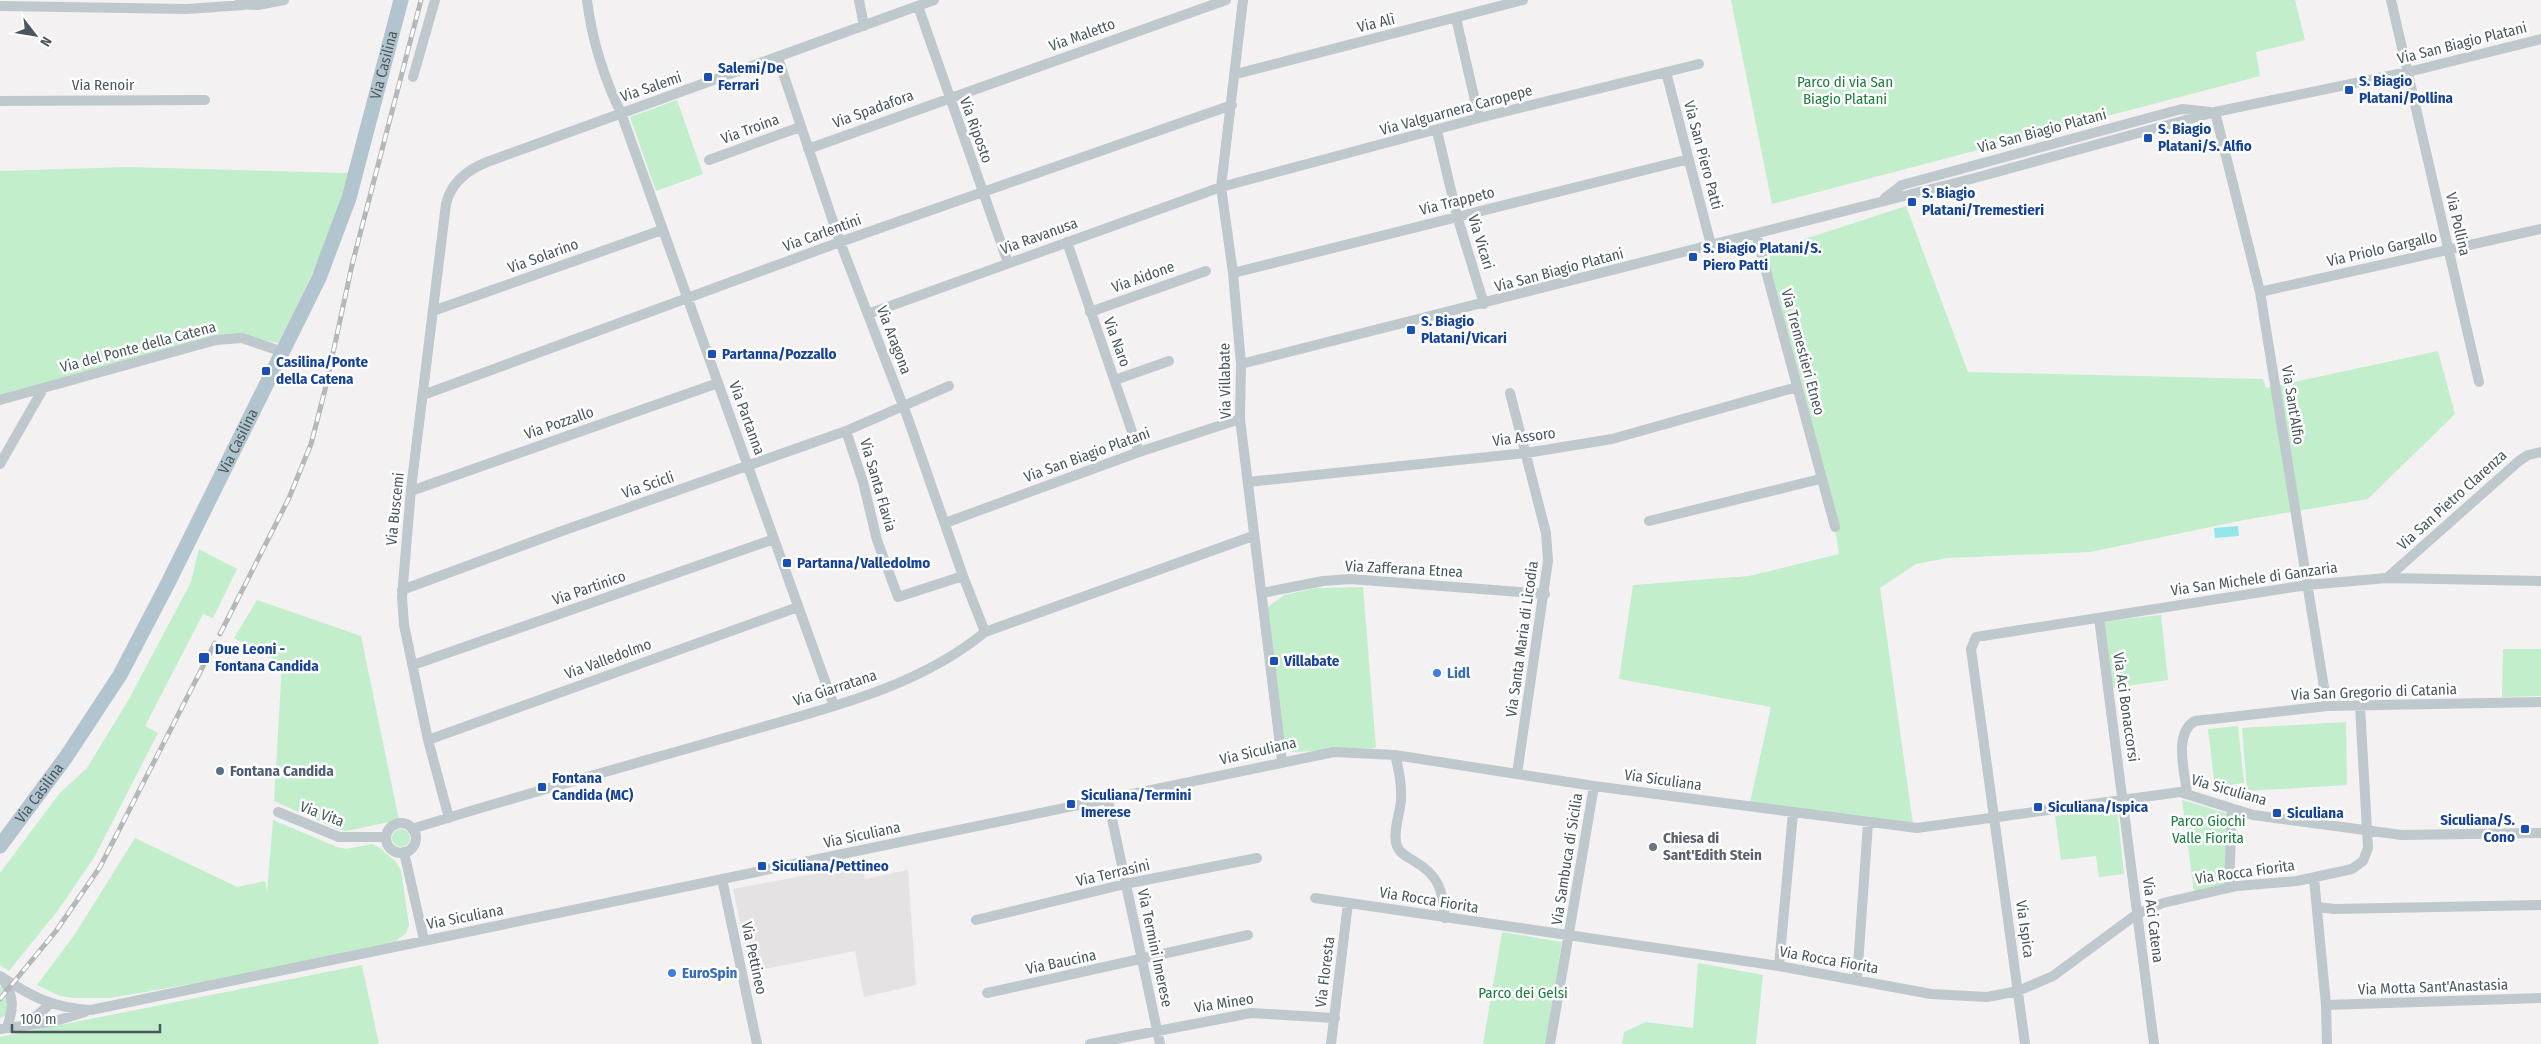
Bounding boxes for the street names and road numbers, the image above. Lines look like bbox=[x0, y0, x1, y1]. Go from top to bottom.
street label: Via Alì bbox=[1355, 10, 1397, 36]
street label: Via Maletto bbox=[1047, 15, 1118, 55]
street label: Via San Biagio Platani bbox=[2395, 18, 2529, 68]
street label: Via Casilina bbox=[366, 29, 402, 101]
street label: Via Salemi bbox=[618, 68, 684, 106]
street label: Via Renoir bbox=[72, 76, 135, 94]
street label: Via Valguarnera Caropepe bbox=[1378, 81, 1534, 139]
street label: Via Spadafora bbox=[830, 86, 916, 132]
street label: Via Riposto bbox=[956, 94, 996, 166]
street label: Via San Piero Patti bbox=[1680, 99, 1726, 211]
street label: Via San Biagio Platani bbox=[1976, 105, 2108, 157]
street label: Via Troina bbox=[718, 110, 782, 148]
street label: Via Trappeto bbox=[1418, 183, 1497, 219]
street label: Via Pollina bbox=[2442, 191, 2474, 257]
street label: Via Carlentini bbox=[780, 211, 864, 255]
street label: Via Vicari bbox=[1464, 212, 1498, 272]
street label: Via Ravanusa bbox=[998, 214, 1080, 258]
street label: Via Priolo Gargallo bbox=[2325, 228, 2439, 270]
street label: Via Solarino bbox=[505, 235, 581, 277]
street label: Via San Biagio Platani bbox=[1493, 244, 1625, 296]
street label: Via Aidone bbox=[1109, 257, 1177, 297]
street label: Via Tremestieri Etneo bbox=[1777, 287, 1829, 417]
street label: Via Aragona bbox=[873, 303, 915, 377]
street label: Via Naro bbox=[1100, 315, 1134, 369]
street label: Via del Ponte della Catena bbox=[58, 318, 218, 376]
street label: Via Villabate bbox=[1215, 343, 1235, 419]
street label: Via Sant'Alfio bbox=[2278, 364, 2308, 446]
street label: Via Partanna bbox=[725, 379, 769, 457]
street label: Via Pozzallo bbox=[522, 403, 596, 443]
street label: Via Casilina bbox=[215, 406, 262, 477]
street label: Via San Biagio Platani bbox=[1022, 424, 1152, 486]
street label: Via Assoro bbox=[1491, 424, 1557, 450]
street label: Via Santa Flavia bbox=[856, 436, 900, 534]
street label: Via San Pietro Clarenza bbox=[2394, 446, 2510, 554]
street label: Via Scicli bbox=[619, 468, 677, 502]
street label: Via Buscemi bbox=[382, 471, 408, 547]
street label: Via Zafferana Etnea bbox=[1345, 557, 1463, 581]
street label: Via San Michele di Ganzaria bbox=[2169, 558, 2339, 600]
street label: Via Santa Maria di Licodia bbox=[1502, 560, 1542, 718]
street label: Via Partinico bbox=[550, 567, 628, 609]
street label: Via Valledolmo bbox=[562, 635, 654, 683]
street label: Via Aci Bonaccorsi bbox=[2109, 651, 2143, 763]
street label: Via Giarratana bbox=[791, 666, 879, 710]
street label: Via San Gregorio di Catania bbox=[2291, 680, 2457, 704]
street label: Via Siculiana bbox=[1218, 733, 1298, 769]
street label: Via Casilina bbox=[11, 759, 67, 827]
street label: Via Siculiana bbox=[1623, 766, 1703, 794]
street label: Via Siculiana bbox=[2189, 771, 2269, 809]
street label: Via Sambuca di Sicilia bbox=[1548, 792, 1586, 926]
street label: Via Vita bbox=[297, 797, 347, 831]
street label: Via Siculiana bbox=[822, 818, 902, 852]
street label: Via Terrasini bbox=[1074, 856, 1152, 890]
street label: Via Rocca Fiorita bbox=[2194, 856, 2296, 888]
street label: Via Aci Catena bbox=[2139, 876, 2167, 964]
street label: Via Rocca Fiorita bbox=[1378, 883, 1480, 917]
street label: Via Termini Imerese bbox=[1134, 887, 1176, 1009]
street label: Via Ispica bbox=[2012, 899, 2038, 959]
street label: Via Siculiana bbox=[425, 901, 505, 933]
street label: Via Pettineo bbox=[738, 920, 771, 996]
street label: Via Floresta bbox=[1312, 936, 1338, 1008]
street label: Via Rocca Fiorita bbox=[1778, 942, 1880, 978]
street label: Via Baucina bbox=[1024, 946, 1098, 978]
street label: Via Motta Sant'Anastasia bbox=[2358, 975, 2508, 999]
street label: Via Mineo bbox=[1193, 989, 1255, 1017]

